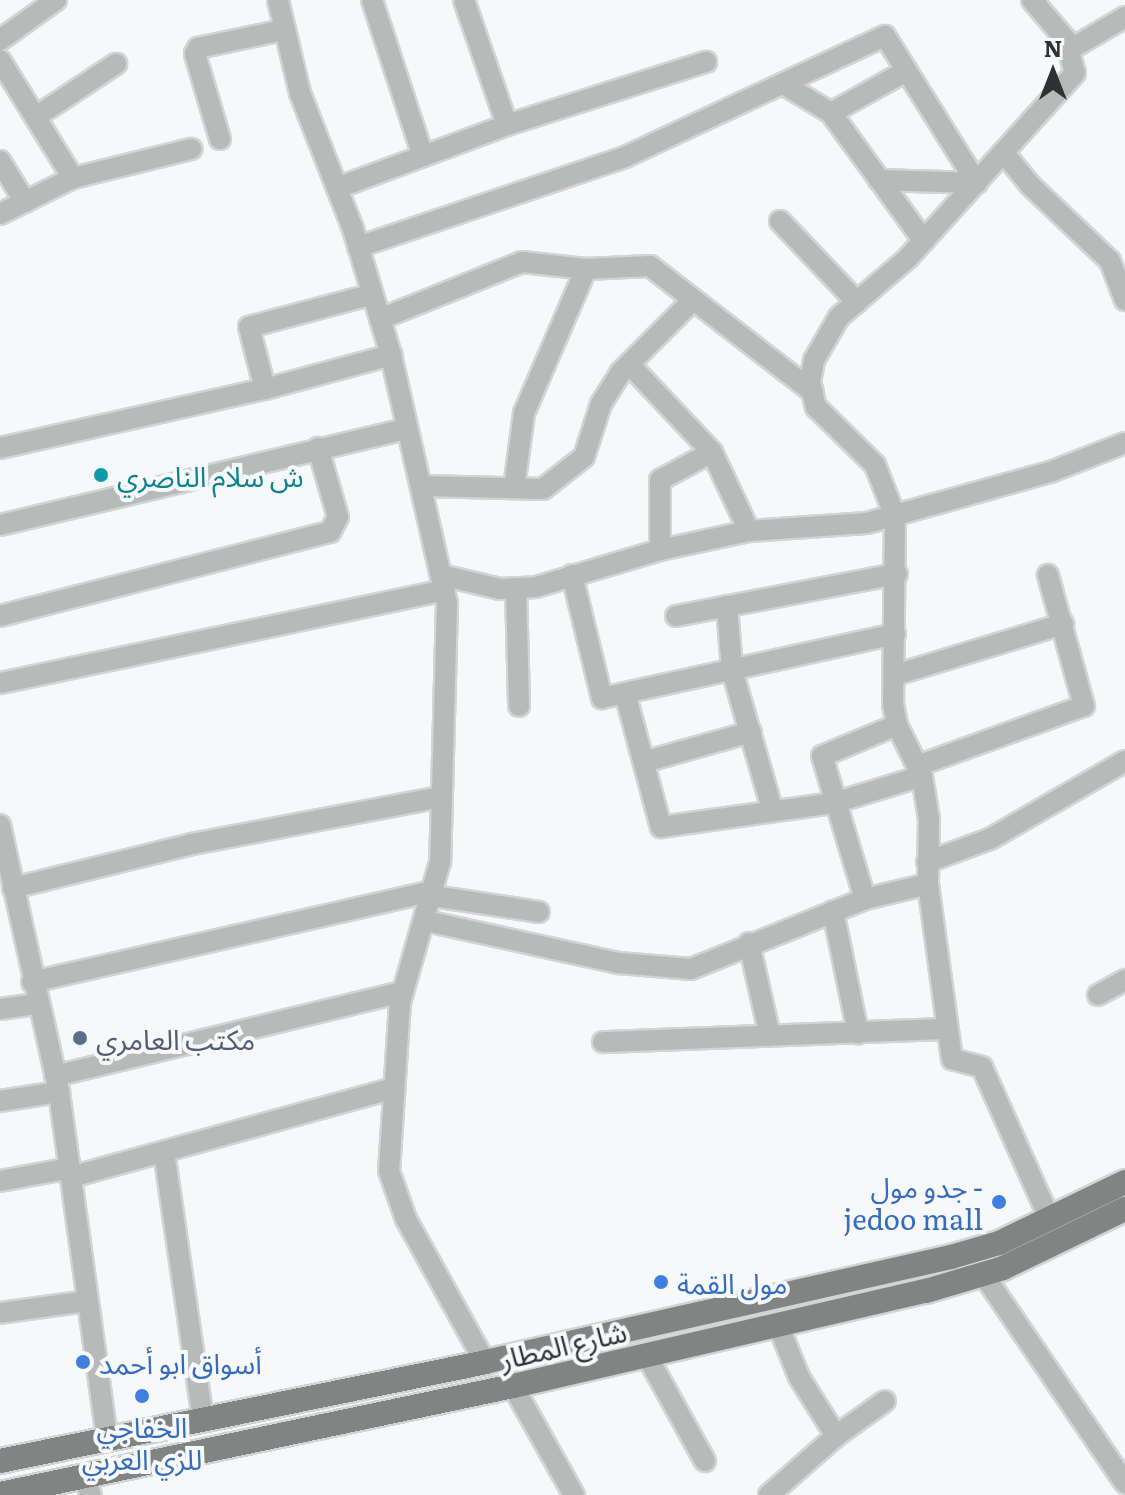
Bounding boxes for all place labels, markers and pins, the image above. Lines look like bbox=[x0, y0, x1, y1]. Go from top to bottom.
place label: ش سلام الناصري bbox=[117, 458, 304, 492]
marker: ش سلام الناصري bbox=[92, 466, 110, 484]
place label: مكتب العامري bbox=[96, 1021, 255, 1055]
marker: مكتب العامري bbox=[71, 1029, 89, 1047]
place label: جدو مول - jedoo mall bbox=[844, 1169, 983, 1235]
marker: جدو مول - jedoo mall bbox=[990, 1193, 1008, 1211]
place label: مول القمة bbox=[677, 1265, 788, 1299]
marker: مول القمة bbox=[652, 1273, 670, 1291]
place label: أسواق ابو أحمد bbox=[99, 1345, 262, 1379]
marker: أسواق ابو أحمد bbox=[74, 1353, 92, 1371]
marker: الخفاجي للزي العربي bbox=[133, 1387, 151, 1405]
place label: الخفاجي للزي العربي bbox=[82, 1409, 202, 1475]

